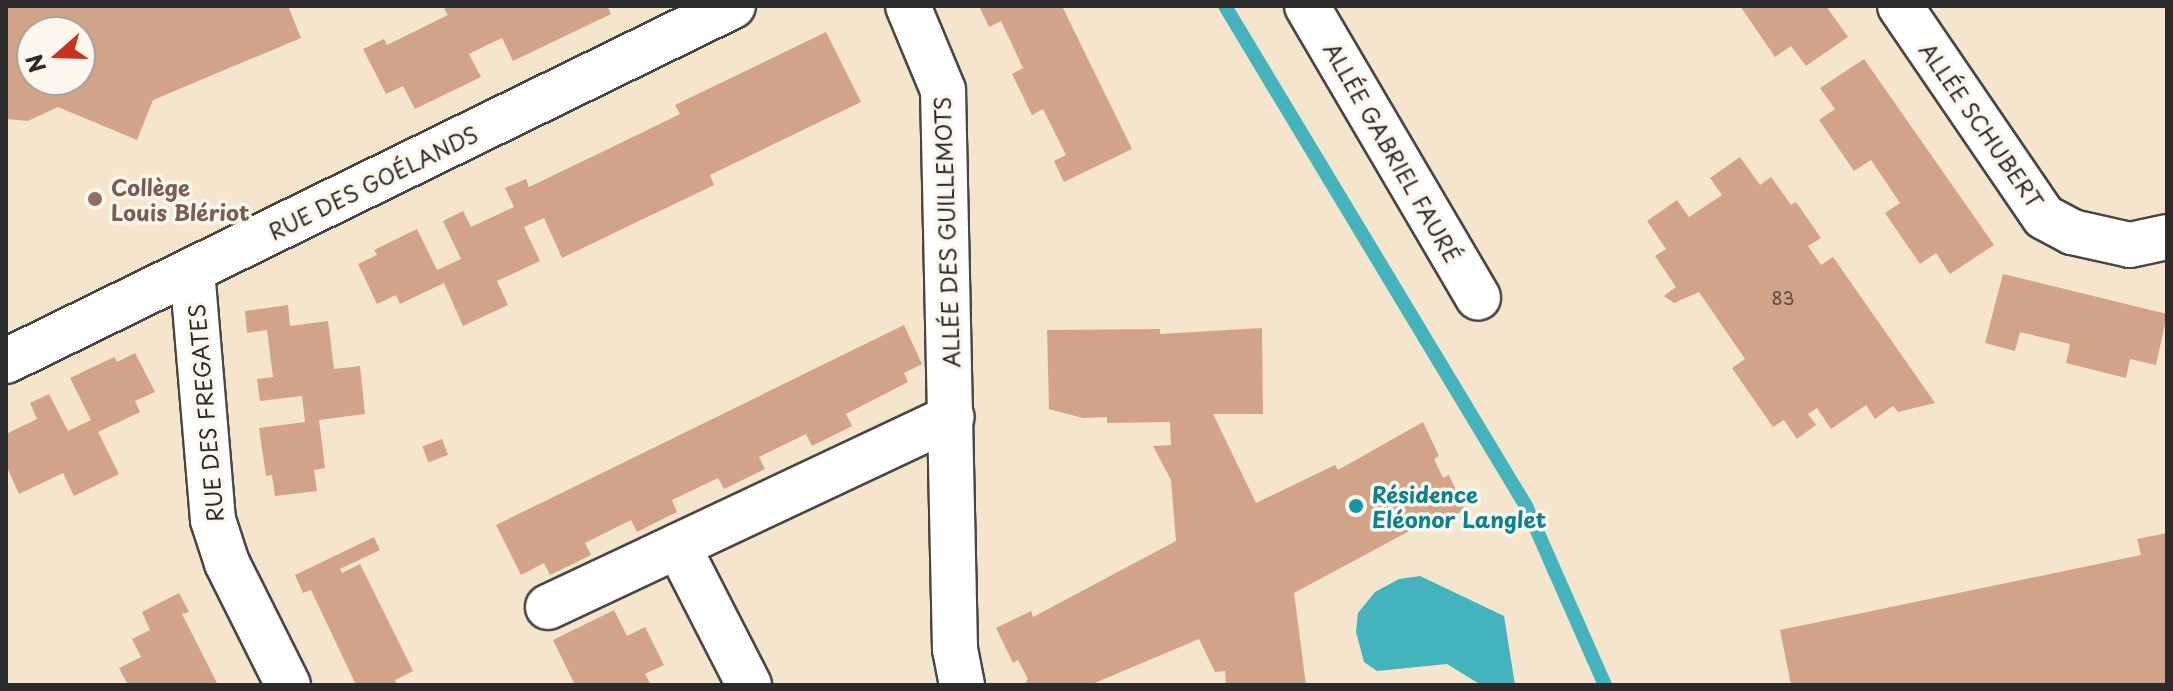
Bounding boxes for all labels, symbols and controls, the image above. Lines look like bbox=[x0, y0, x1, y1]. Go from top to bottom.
north arrow bbox=[16, 16, 96, 96]
street label: ALLÉE GABRIEL FAURÉ bbox=[1317, 34, 1469, 270]
street label: ALLÉE SCHUBERT bbox=[1914, 35, 2050, 215]
text: N bbox=[16, 50, 53, 78]
street label: ALLÉE DES GUILLEMOTS bbox=[928, 95, 964, 369]
street label: RUE DES GOÉLANDS bbox=[263, 119, 483, 245]
place label: Collège Louis Blériot bbox=[111, 173, 248, 224]
marker: Collège Louis Blériot bbox=[86, 190, 104, 208]
house number: 83 bbox=[1772, 287, 1794, 309]
street label: RUE DES FREGATES bbox=[182, 301, 228, 525]
place label: Résidence Eléonor Langlet bbox=[1372, 480, 1547, 532]
marker: Résidence Eléonor Langlet bbox=[1347, 497, 1365, 515]

